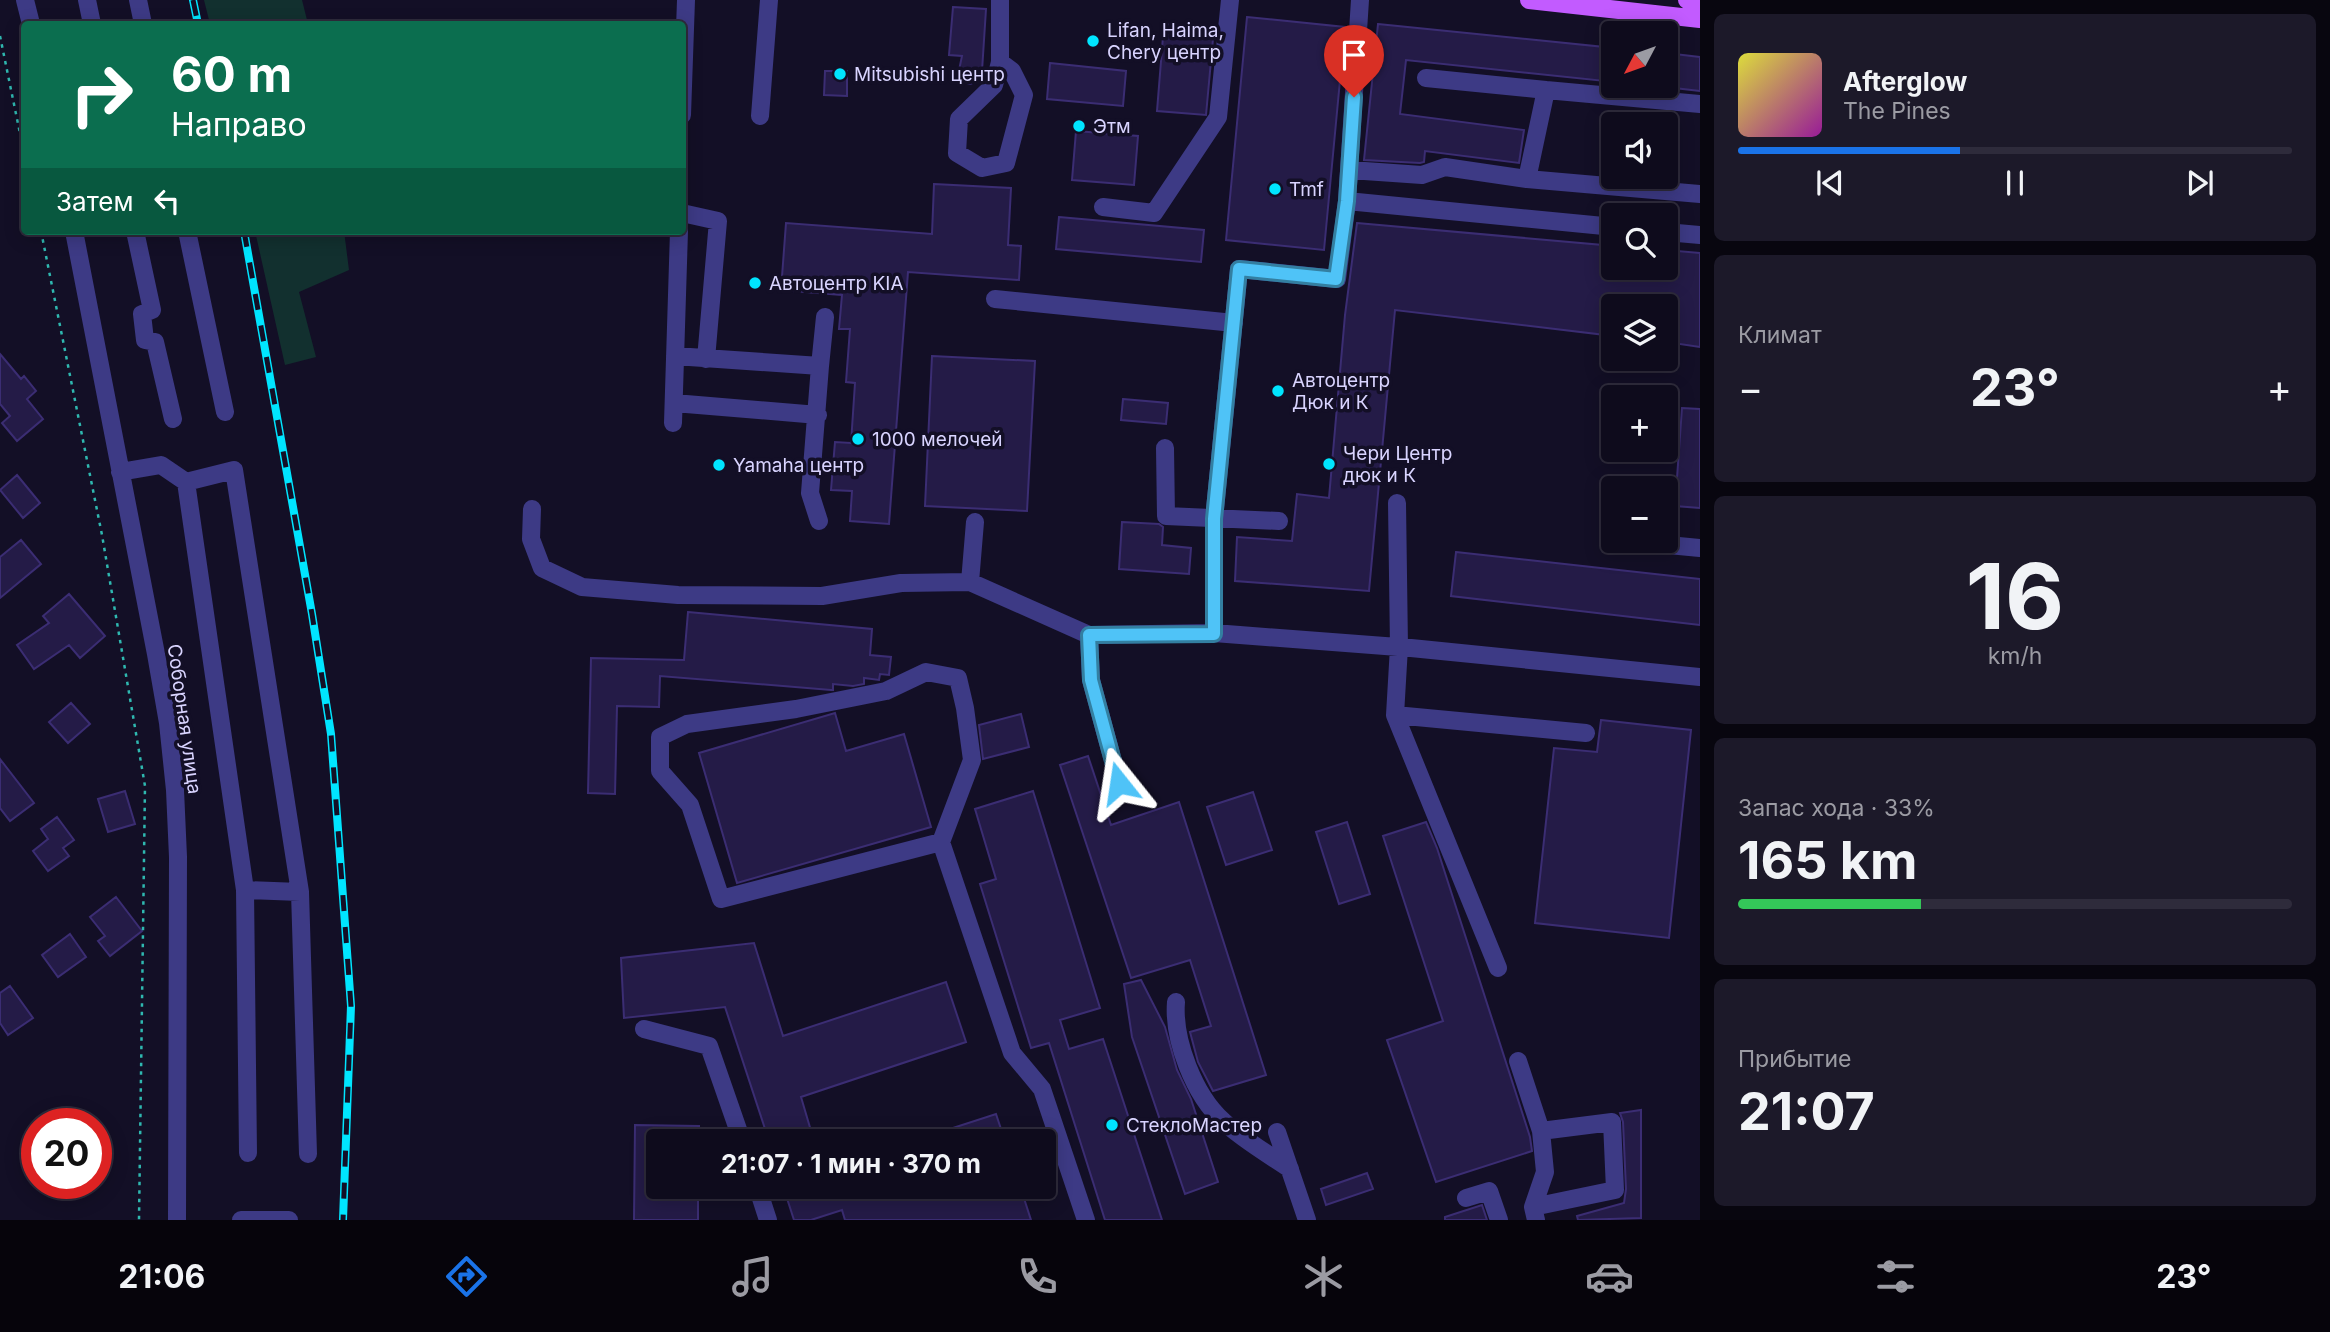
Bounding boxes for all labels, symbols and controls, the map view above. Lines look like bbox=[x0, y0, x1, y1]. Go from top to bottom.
place label: Lifan, Haima, Chery центр bbox=[1107, 19, 1224, 64]
north arrow bbox=[1601, 21, 1678, 98]
map controls bbox=[1601, 21, 1678, 553]
pin bbox=[1324, 25, 1384, 97]
marker: Lifan, Haima, Chery центр bbox=[1085, 33, 1101, 49]
icon: arrive bbox=[1335, 36, 1373, 74]
text: 60 m bbox=[171, 45, 292, 104]
icon: right bbox=[56, 49, 147, 140]
place label: Mitsubishi центр bbox=[854, 63, 1005, 86]
marker: Mitsubishi центр bbox=[832, 66, 848, 82]
text: Afterglow bbox=[1843, 66, 1967, 97]
text: The Pines bbox=[1843, 97, 1951, 125]
text: Направо bbox=[171, 105, 307, 144]
button: sound bbox=[1601, 112, 1678, 189]
place label: Этм bbox=[1093, 115, 1131, 138]
marker: Этм bbox=[1071, 118, 1087, 134]
icon: previous bbox=[1811, 164, 1849, 202]
icon: pause bbox=[1996, 164, 2034, 202]
icon: next bbox=[2181, 164, 2219, 202]
place label: Tmf bbox=[1289, 178, 1324, 201]
marker: Tmf bbox=[1267, 181, 1283, 197]
icon: left bbox=[148, 182, 186, 220]
text: Затем bbox=[56, 186, 134, 217]
button: search bbox=[1601, 203, 1678, 280]
place label: Автоцентр KIA bbox=[769, 272, 904, 295]
marker: Автоцентр KIA bbox=[747, 275, 763, 291]
button: layers bbox=[1601, 294, 1678, 371]
text: Климат bbox=[1738, 321, 1822, 349]
text: 23° bbox=[1970, 356, 2060, 419]
text: − bbox=[1738, 365, 1763, 411]
text: + bbox=[2267, 365, 2292, 411]
place label: Автоцентр Дюк и К bbox=[1292, 369, 1390, 414]
marker: Автоцентр Дюк и К bbox=[1270, 383, 1286, 399]
button: + bbox=[1601, 385, 1678, 462]
place label: 1000 мелочей bbox=[872, 428, 1003, 451]
marker: 1000 мелочей bbox=[850, 431, 866, 447]
place label: Чери Центр дюк и К bbox=[1343, 442, 1452, 487]
place label: Yamaha центр bbox=[733, 454, 864, 477]
marker: Чери Центр дюк и К bbox=[1321, 456, 1337, 472]
marker: Yamaha центр bbox=[711, 457, 727, 473]
button: − bbox=[1601, 476, 1678, 553]
text: 16 bbox=[1966, 541, 2064, 651]
text: km/h bbox=[1988, 642, 2042, 670]
street label: Соборная улица bbox=[163, 643, 206, 796]
position arrow bbox=[1082, 746, 1156, 820]
text: Запас хода · 33% bbox=[1738, 794, 1935, 822]
text: 165 km bbox=[1738, 829, 1917, 892]
text: Прибытие bbox=[1738, 1045, 1851, 1073]
text: 21:07 bbox=[1738, 1080, 1875, 1143]
speed limit sign: 20 bbox=[21, 1108, 112, 1199]
place label: СтеклоМастер bbox=[1126, 1114, 1262, 1137]
marker: СтеклоМастер bbox=[1104, 1117, 1120, 1133]
text: 21:07 · 1 мин · 370 m bbox=[721, 1148, 981, 1179]
icon: directions bbox=[442, 1252, 491, 1301]
icon: music bbox=[728, 1252, 777, 1301]
icon: phone bbox=[1013, 1252, 1062, 1301]
icon: climate bbox=[1299, 1252, 1348, 1301]
icon: car bbox=[1585, 1252, 1634, 1301]
icon: filters bbox=[1871, 1252, 1920, 1301]
text: 21:06 bbox=[118, 1257, 205, 1296]
text: 23° bbox=[2156, 1257, 2212, 1296]

